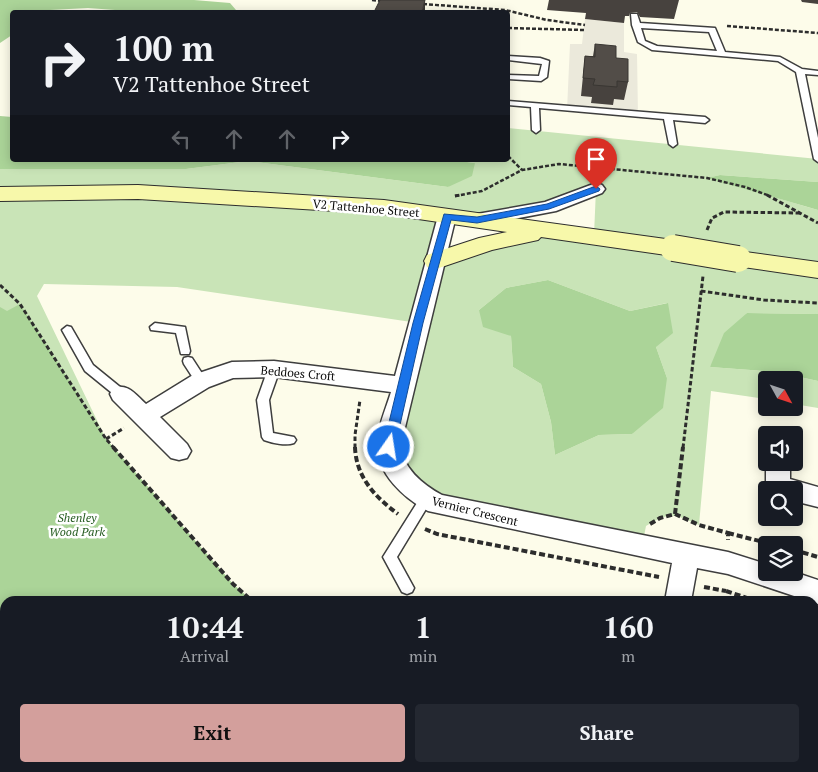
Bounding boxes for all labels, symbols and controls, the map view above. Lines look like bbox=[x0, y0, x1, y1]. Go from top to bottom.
text: 100 m bbox=[113, 25, 214, 71]
icon: right bbox=[30, 30, 95, 95]
text: V2 Tattenhoe Street bbox=[113, 69, 310, 98]
icon: left bbox=[167, 125, 195, 153]
icon: ahead bbox=[220, 125, 248, 153]
icon: ahead bbox=[273, 125, 301, 153]
icon: right bbox=[326, 125, 354, 153]
pin bbox=[575, 138, 617, 189]
icon: arrive bbox=[582, 145, 610, 173]
street label: V2 Tattenhoe Street bbox=[312, 196, 421, 220]
street label: Beddoes Croft bbox=[260, 362, 337, 384]
north arrow bbox=[758, 371, 802, 416]
map controls bbox=[758, 371, 803, 581]
position arrow bbox=[362, 420, 414, 472]
button: sound bbox=[758, 426, 803, 471]
button: search bbox=[758, 481, 803, 526]
street label: Vernier Crescent bbox=[430, 493, 520, 529]
park label: Shenley Wood Park bbox=[49, 510, 105, 539]
button: layers bbox=[758, 536, 803, 581]
text: 10:44 bbox=[165, 607, 244, 647]
text: 1 bbox=[415, 607, 432, 647]
text: 160 bbox=[603, 607, 654, 647]
text: Arrival bbox=[180, 645, 229, 667]
text: min bbox=[409, 645, 437, 667]
text: m bbox=[621, 645, 635, 667]
button: Exit bbox=[20, 704, 405, 762]
button: Share bbox=[415, 704, 799, 762]

